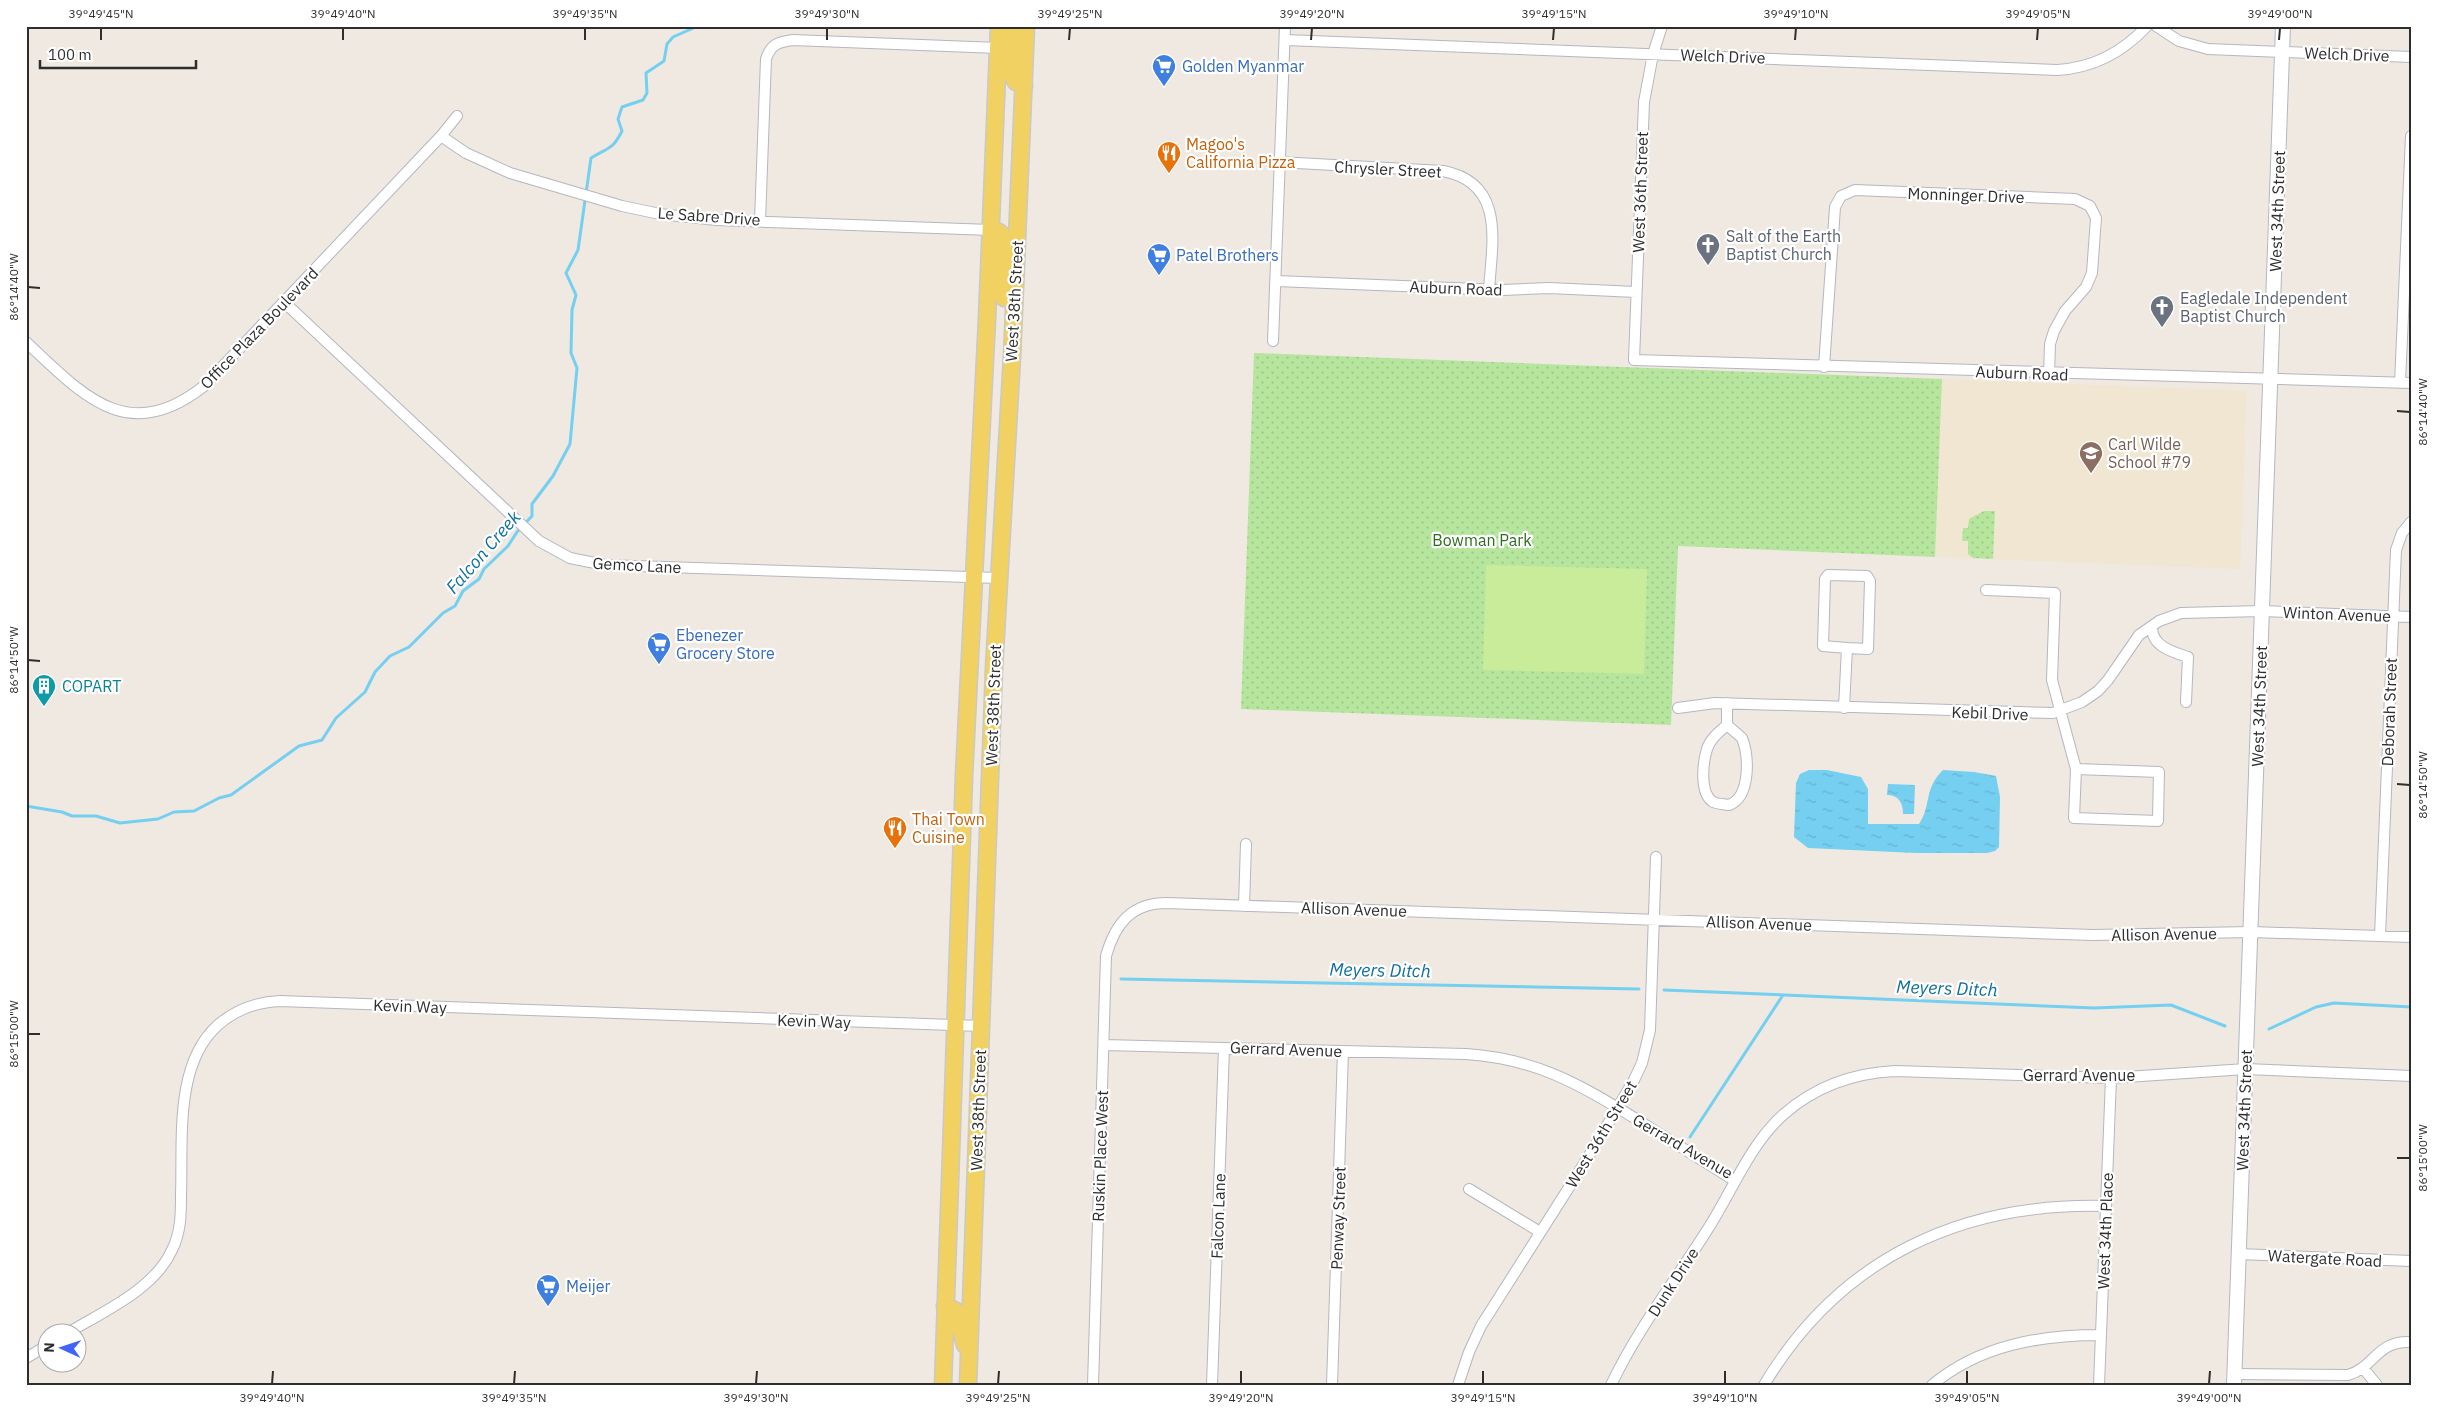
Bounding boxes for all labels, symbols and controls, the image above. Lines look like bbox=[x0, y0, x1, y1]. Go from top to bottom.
text: 39°49'45"N bbox=[68, 6, 134, 21]
text: 39°49'40"N bbox=[310, 6, 376, 21]
text: 39°49'35"N bbox=[552, 6, 618, 21]
text: 39°49'30"N bbox=[794, 6, 860, 21]
text: 39°49'25"N bbox=[1037, 6, 1103, 21]
text: 39°49'20"N bbox=[1279, 6, 1345, 21]
text: 39°49'15"N bbox=[1521, 6, 1587, 21]
text: 39°49'10"N bbox=[1763, 6, 1829, 21]
text: 39°49'05"N bbox=[2005, 6, 2071, 21]
text: 39°49'00"N bbox=[2247, 6, 2313, 21]
scale bar bbox=[40, 38, 196, 70]
street label: Welch Drive bbox=[2304, 43, 2390, 65]
text: 100 m bbox=[48, 45, 92, 64]
street label: Welch Drive bbox=[1680, 45, 1766, 67]
supermarket icon: Golden Myanmar bbox=[1151, 53, 1177, 87]
place label: Golden Myanmar bbox=[1182, 56, 1304, 76]
street label: West 36th Street bbox=[1628, 131, 1652, 253]
place label: Magoo's California Pizza bbox=[1186, 134, 1296, 172]
restaurant icon: Magoo's California Pizza bbox=[1156, 140, 1182, 174]
street label: West 34th Street bbox=[2265, 150, 2289, 272]
street label: Chrysler Street bbox=[1334, 156, 1442, 182]
street label: Monninger Drive bbox=[1907, 183, 2025, 207]
street label: Le Sabre Drive bbox=[657, 202, 761, 230]
place label: Salt of the Earth Baptist Church bbox=[1726, 226, 1841, 264]
church icon: Salt of the Earth Baptist Church bbox=[1695, 232, 1721, 266]
street label: West 38th Street bbox=[1001, 240, 1027, 362]
supermarket icon: Patel Brothers bbox=[1146, 242, 1172, 276]
place label: Patel Brothers bbox=[1176, 245, 1279, 265]
text: 86°14'40"W bbox=[6, 253, 21, 321]
street label: Office Plaza Boulevard bbox=[196, 263, 322, 393]
street label: Auburn Road bbox=[1409, 276, 1503, 300]
place label: Eagledale Independent Baptist Church bbox=[2180, 288, 2348, 326]
church icon: Eagledale Independent Baptist Church bbox=[2149, 294, 2175, 328]
street label: Auburn Road bbox=[1975, 361, 2069, 385]
text: 86°14'40"W bbox=[2415, 378, 2430, 446]
place label: Carl Wilde School #79 bbox=[2108, 434, 2191, 472]
school or university icon: Carl Wilde School #79 bbox=[2078, 440, 2104, 474]
water label: Falcon Creek bbox=[441, 505, 526, 598]
park label: Bowman Park bbox=[1432, 530, 1532, 550]
street label: Gemco Lane bbox=[592, 553, 682, 577]
street label: Winton Avenue bbox=[2283, 602, 2392, 626]
place label: Ebenezer Grocery Store bbox=[676, 625, 775, 663]
text: 86°14'50"W bbox=[6, 626, 21, 694]
supermarket icon: Ebenezer Grocery Store bbox=[646, 631, 672, 665]
street label: West 38th Street bbox=[981, 644, 1005, 766]
street label: West 34th Street bbox=[2247, 645, 2271, 767]
street label: Deborah Street bbox=[2377, 657, 2401, 767]
building icon: COPART bbox=[31, 673, 57, 707]
place label: COPART bbox=[62, 676, 121, 696]
street label: Kebil Drive bbox=[1951, 702, 2029, 724]
text: 86°14'50"W bbox=[2415, 751, 2430, 819]
place label: Thai Town Cuisine bbox=[912, 809, 985, 847]
restaurant icon: Thai Town Cuisine bbox=[882, 815, 908, 849]
street label: Allison Avenue bbox=[1301, 897, 1407, 921]
street label: Allison Avenue bbox=[1706, 911, 1812, 935]
street label: Allison Avenue bbox=[2111, 923, 2217, 945]
water label: Meyers Ditch bbox=[1329, 958, 1431, 982]
water label: Meyers Ditch bbox=[1896, 975, 1998, 1001]
street label: Kevin Way bbox=[373, 995, 447, 1017]
text: 86°15'00"W bbox=[6, 1000, 21, 1068]
street label: Kevin Way bbox=[777, 1010, 851, 1032]
street label: Gerrard Avenue bbox=[1229, 1037, 1343, 1061]
street label: West 38th Street bbox=[966, 1049, 990, 1171]
street label: West 34th Street bbox=[2232, 1049, 2256, 1171]
street label: Gerrard Avenue bbox=[2023, 1065, 2135, 1085]
street label: West 36th Street bbox=[1561, 1077, 1641, 1191]
street label: Ruskin Place West bbox=[1088, 1090, 1112, 1222]
street label: Gerrard Avenue bbox=[1629, 1109, 1737, 1183]
text: 86°15'00"W bbox=[2415, 1124, 2430, 1192]
street label: Penway Street bbox=[1326, 1166, 1350, 1270]
street label: West 34th Place bbox=[2093, 1172, 2117, 1290]
street label: Falcon Lane bbox=[1207, 1173, 1229, 1259]
street label: Dunk Drive bbox=[1643, 1244, 1703, 1320]
street label: Watergate Road bbox=[2267, 1245, 2383, 1271]
supermarket icon: Meijer bbox=[535, 1273, 561, 1307]
place label: Meijer bbox=[566, 1276, 611, 1296]
north arrow bbox=[38, 1324, 88, 1374]
text: N bbox=[40, 1342, 58, 1353]
text: 39°49'40"N bbox=[239, 1390, 305, 1405]
text: 39°49'35"N bbox=[481, 1390, 547, 1405]
text: 39°49'30"N bbox=[723, 1390, 789, 1405]
text: 39°49'25"N bbox=[965, 1390, 1031, 1405]
text: 39°49'20"N bbox=[1208, 1390, 1274, 1405]
text: 39°49'15"N bbox=[1450, 1390, 1516, 1405]
text: 39°49'10"N bbox=[1692, 1390, 1758, 1405]
text: 39°49'05"N bbox=[1934, 1390, 2000, 1405]
text: 39°49'00"N bbox=[2176, 1390, 2242, 1405]

